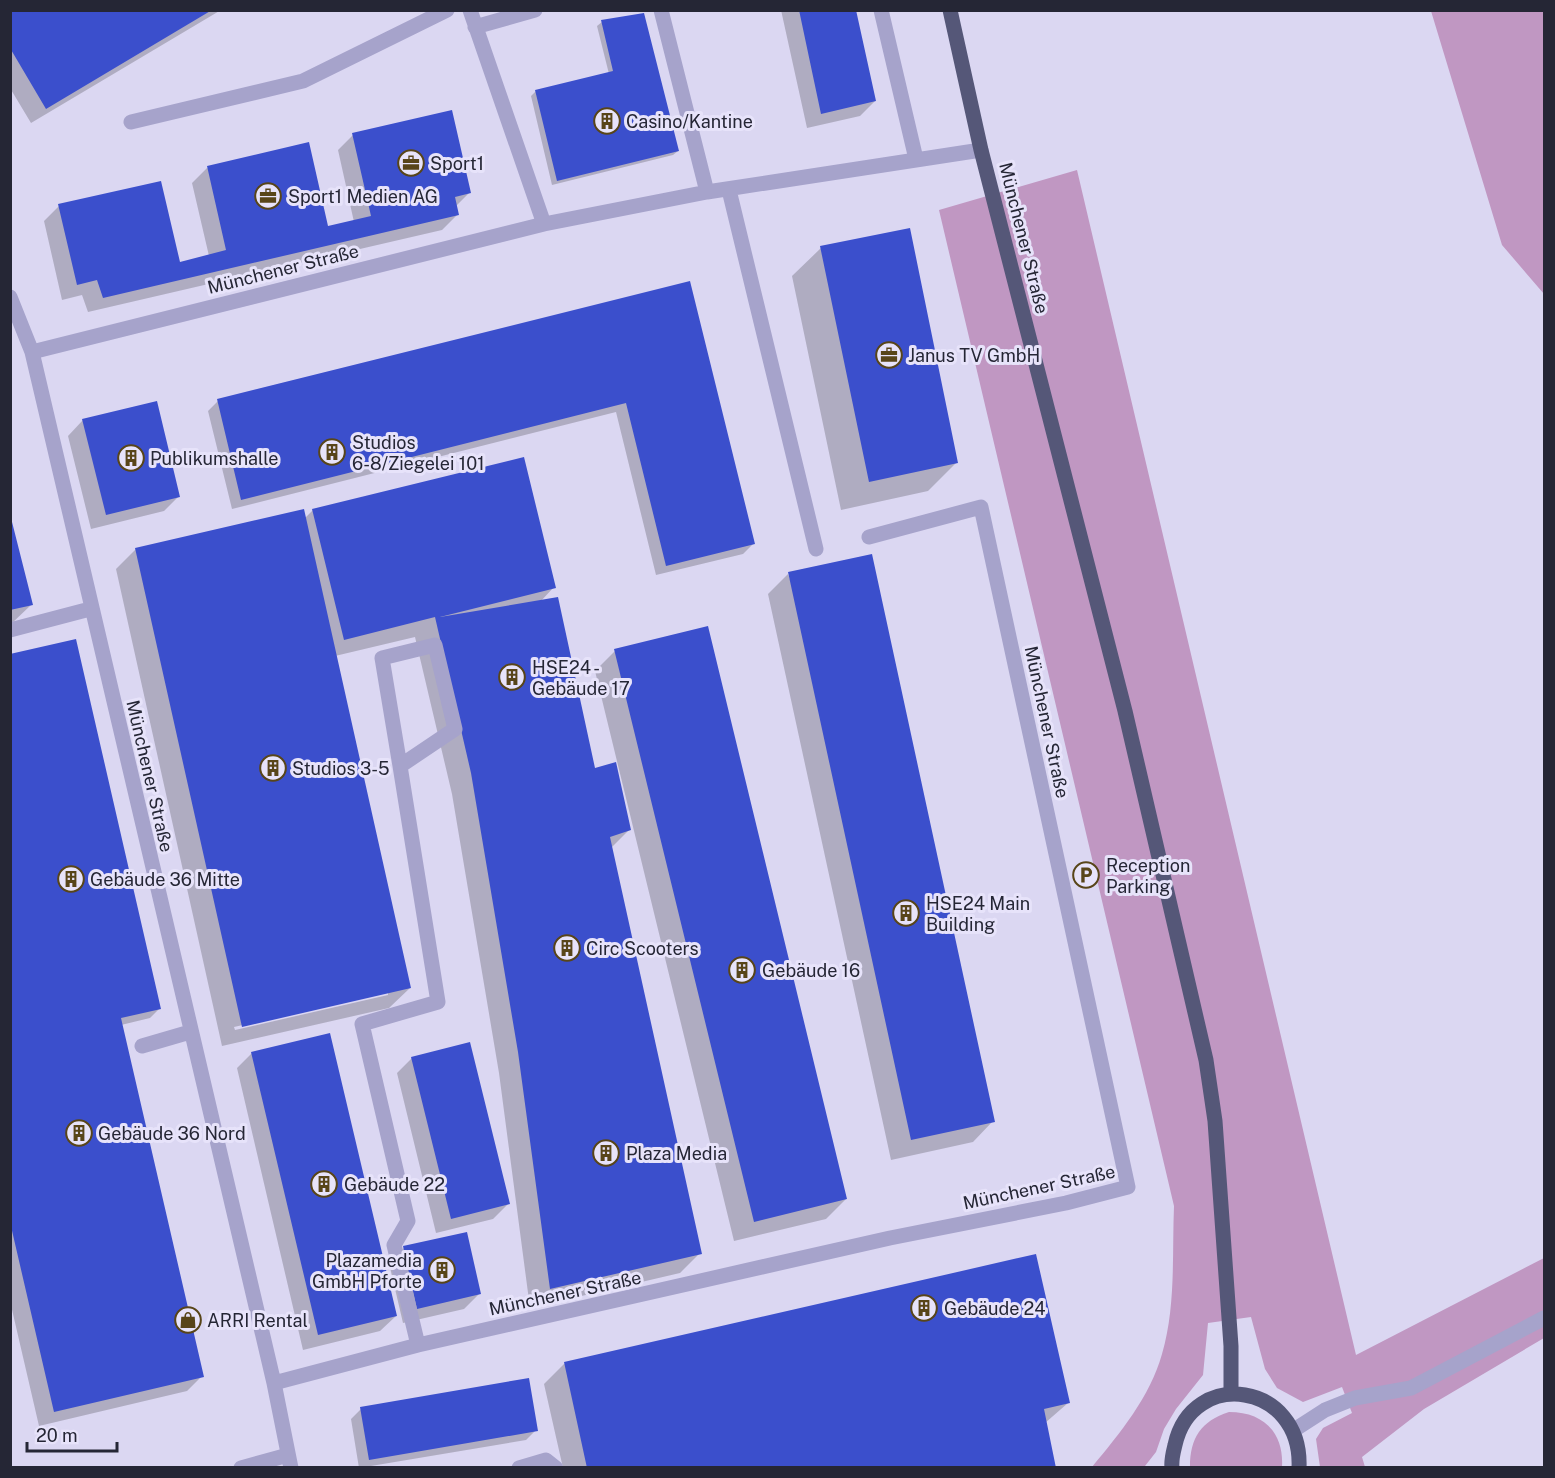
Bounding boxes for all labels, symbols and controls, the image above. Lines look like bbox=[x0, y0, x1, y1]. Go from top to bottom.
building icon: Casino/Kantine bbox=[592, 106, 622, 136]
place label: Casino/Kantine bbox=[626, 111, 753, 132]
office icon: Sport1 bbox=[396, 148, 426, 178]
place label: Sport1 bbox=[430, 153, 484, 174]
street label: Münchener Straße bbox=[995, 160, 1053, 316]
office icon: Sport1 Medien AG bbox=[253, 181, 283, 211]
place label: Sport1 Medien AG bbox=[288, 186, 438, 207]
street label: Münchener Straße bbox=[205, 240, 361, 298]
office icon: Janus TV GmbH bbox=[874, 340, 904, 370]
place label: Janus TV GmbH bbox=[908, 345, 1040, 366]
place label: Studios 6-8/Ziegelei 101 bbox=[352, 432, 485, 474]
building icon: Studios 6-8/Ziegelei 101 bbox=[317, 437, 347, 467]
building icon: Publikumshalle bbox=[116, 443, 146, 473]
place label: Publikumshalle bbox=[150, 448, 278, 469]
street label: Münchener Straße bbox=[1021, 644, 1073, 800]
place label: HSE24 - Gebäude 17 bbox=[532, 657, 630, 699]
building icon: HSE24 - Gebäude 17 bbox=[497, 662, 527, 692]
street label: Münchener Straße bbox=[122, 698, 178, 854]
building icon: Studios 3-5 bbox=[258, 753, 288, 783]
place label: Studios 3-5 bbox=[292, 758, 390, 779]
place label: Reception Parking bbox=[1106, 855, 1190, 897]
parking icon: Reception Parking bbox=[1071, 860, 1101, 890]
building icon: Gebäude 36 Mitte bbox=[56, 864, 86, 894]
place label: Gebäude 36 Mitte bbox=[90, 869, 240, 890]
place label: HSE24 Main Building bbox=[926, 893, 1030, 935]
building icon: HSE24 Main Building bbox=[891, 898, 921, 928]
building icon: Circ Scooters bbox=[552, 933, 582, 963]
place label: Circ Scooters bbox=[586, 938, 699, 959]
building icon: Gebäude 16 bbox=[727, 955, 757, 985]
place label: Gebäude 16 bbox=[762, 960, 860, 981]
building icon: Gebäude 36 Nord bbox=[64, 1118, 94, 1148]
place label: Gebäude 36 Nord bbox=[98, 1123, 246, 1144]
building icon: Plaza Media bbox=[591, 1138, 621, 1168]
place label: Plaza Media bbox=[626, 1143, 727, 1164]
street label: Münchener Straße bbox=[961, 1161, 1117, 1213]
building icon: Gebäude 22 bbox=[309, 1169, 339, 1199]
place label: Gebäude 22 bbox=[344, 1174, 445, 1195]
place label: Plazamedia GmbH Pforte bbox=[312, 1250, 422, 1292]
building icon: Plazamedia GmbH Pforte bbox=[427, 1255, 457, 1285]
street label: Münchener Straße bbox=[487, 1267, 643, 1319]
building icon: Gebäude 24 bbox=[909, 1293, 939, 1323]
place label: Gebäude 24 bbox=[944, 1298, 1046, 1319]
shop icon: ARRI Rental bbox=[173, 1305, 203, 1335]
place label: ARRI Rental bbox=[207, 1310, 308, 1331]
scale bar bbox=[27, 1415, 117, 1453]
text: 20 m bbox=[36, 1425, 78, 1446]

